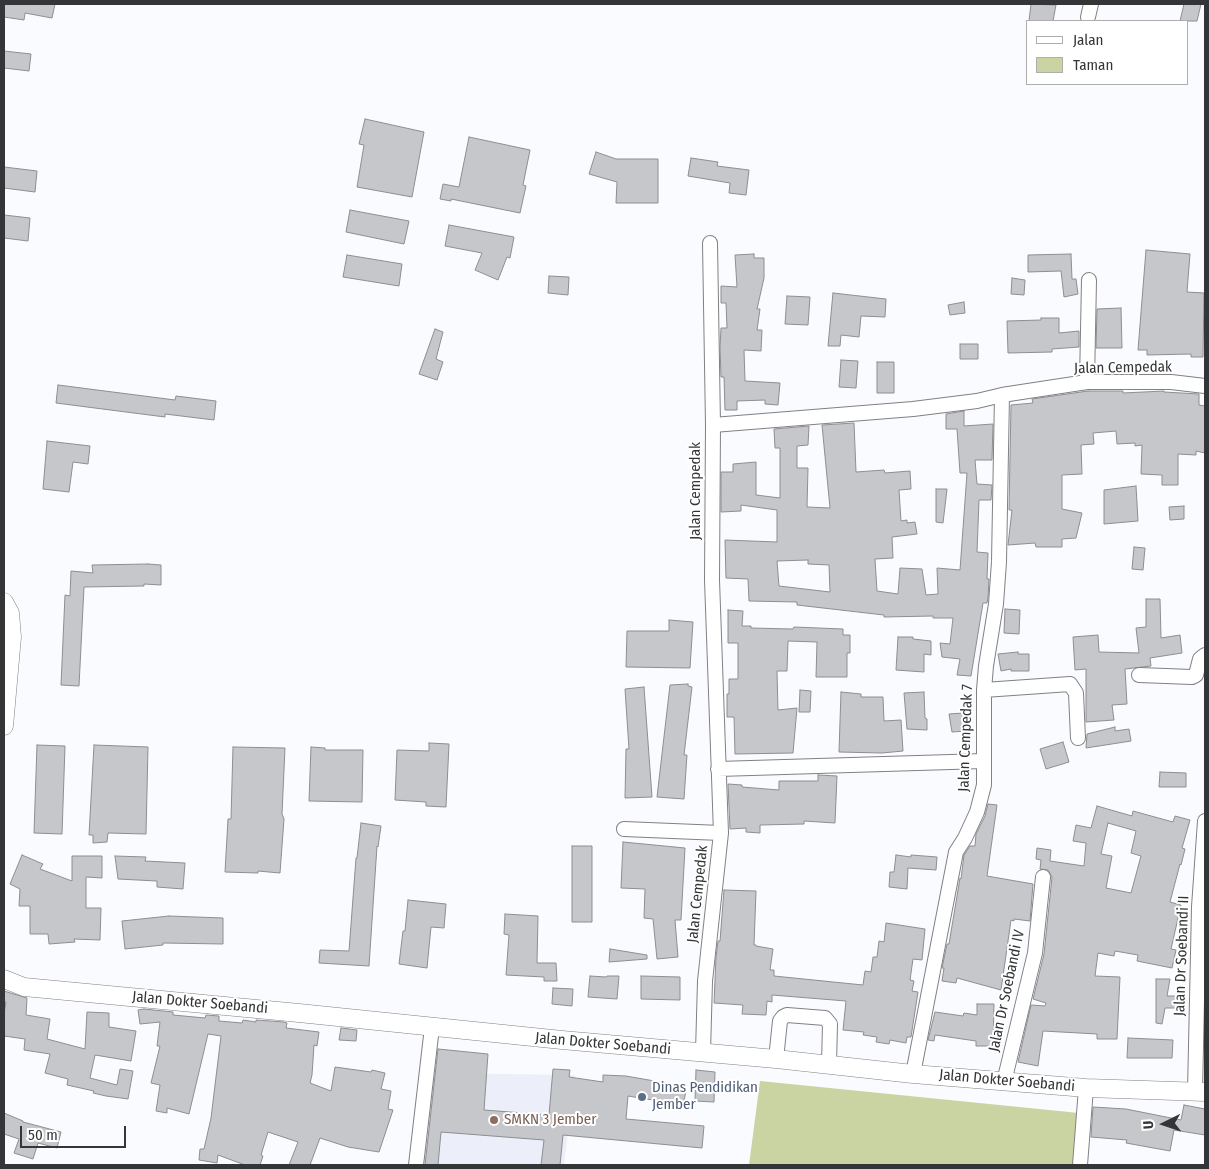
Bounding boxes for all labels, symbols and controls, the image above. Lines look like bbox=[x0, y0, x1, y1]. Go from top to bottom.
legend bbox=[1026, 20, 1189, 85]
text: Jalan bbox=[1073, 31, 1103, 49]
text: Taman bbox=[1073, 56, 1113, 74]
street label: Jalan Cempedak bbox=[1074, 358, 1172, 378]
street label: Jalan Cempedak bbox=[687, 442, 705, 540]
street label: Jalan Cempedak 7 bbox=[955, 684, 977, 792]
street label: Jalan Cempedak bbox=[684, 844, 712, 944]
street label: Jalan Dr Soebandi II bbox=[1171, 895, 1193, 1017]
street label: Jalan Dr Soebandi IV bbox=[985, 928, 1029, 1054]
street label: Jalan Dokter Soebandi bbox=[131, 988, 269, 1018]
street label: Jalan Dokter Soebandi bbox=[534, 1029, 672, 1059]
street label: Jalan Dokter Soebandi bbox=[938, 1066, 1076, 1096]
place label: Dinas Pendidikan Jember bbox=[652, 1079, 758, 1114]
marker: Dinas Pendidikan Jember bbox=[636, 1091, 648, 1103]
north arrow bbox=[1139, 1099, 1189, 1149]
place label: SMKN 3 Jember bbox=[504, 1111, 596, 1129]
marker: SMKN 3 Jember bbox=[488, 1114, 500, 1126]
scale bar bbox=[22, 1116, 129, 1148]
text: U bbox=[1140, 1120, 1157, 1130]
text: 50 m bbox=[28, 1126, 58, 1144]

